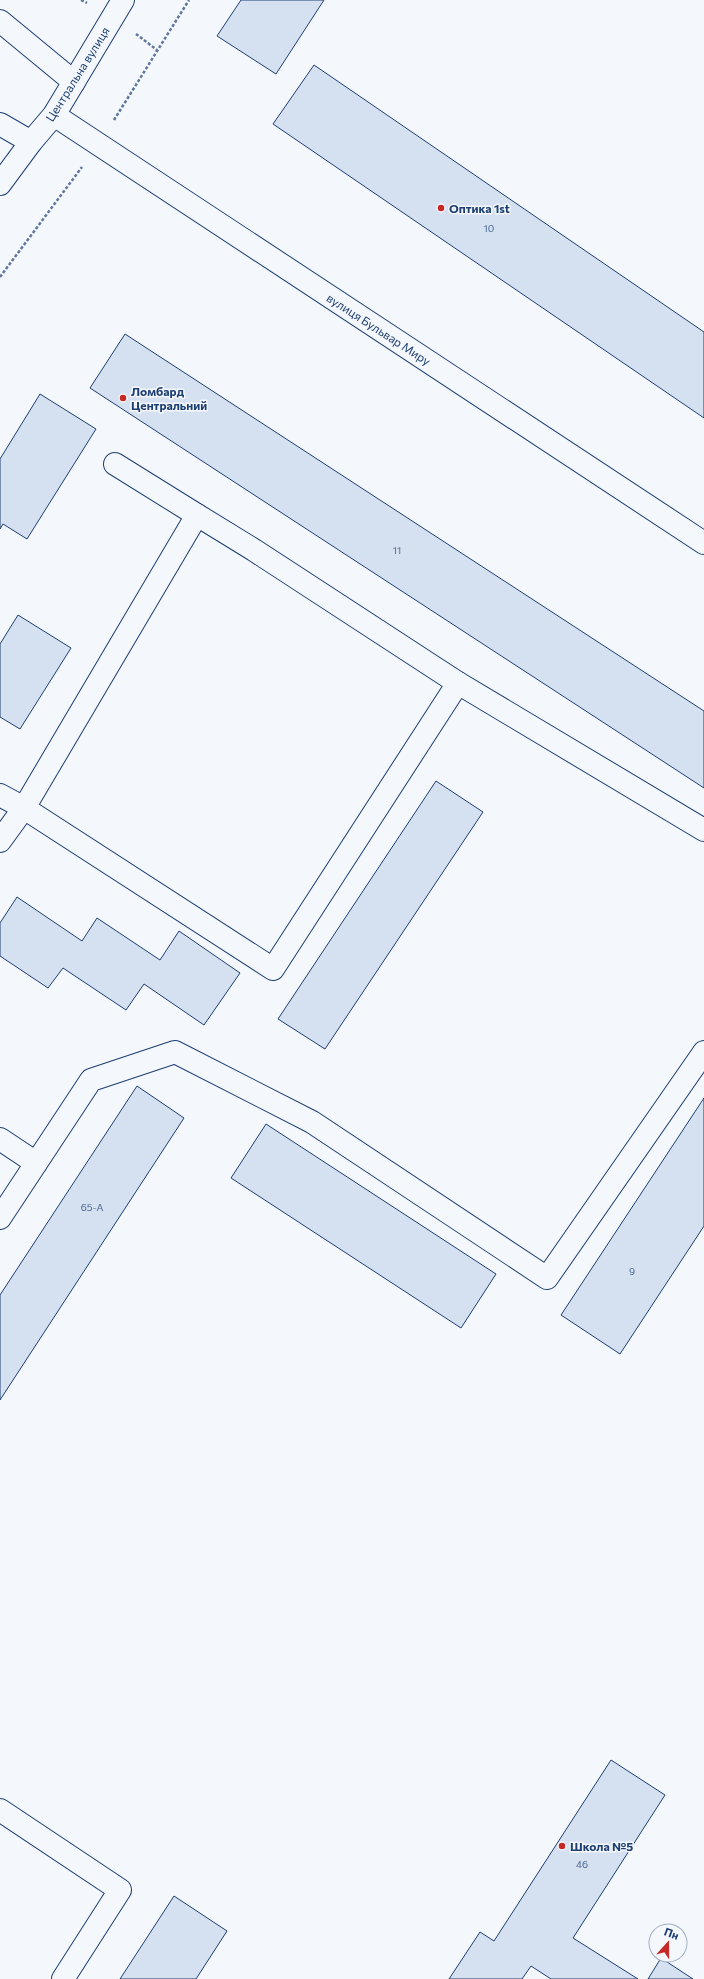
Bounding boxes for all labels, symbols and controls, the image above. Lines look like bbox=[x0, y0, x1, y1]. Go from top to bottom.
street label: Центральна вулиця bbox=[42, 24, 112, 124]
place label: Оптика 1st bbox=[449, 201, 510, 215]
marker: Оптика 1st bbox=[436, 203, 446, 213]
house number: 10 bbox=[484, 222, 494, 234]
street label: вулиця Бульвар Миру bbox=[324, 290, 434, 368]
place label: Ломбард Центральний bbox=[131, 384, 207, 412]
marker: Ломбард Центральний bbox=[118, 393, 128, 403]
house number: 11 bbox=[393, 544, 401, 556]
house number: 65-А bbox=[81, 1201, 103, 1213]
house number: 9 bbox=[629, 1265, 635, 1277]
place label: Школа №5 bbox=[570, 1839, 633, 1853]
marker: Школа №5 bbox=[557, 1841, 567, 1851]
house number: 46 bbox=[576, 1858, 588, 1870]
north arrow bbox=[648, 1923, 688, 1963]
text: Пн bbox=[663, 1925, 681, 1942]

